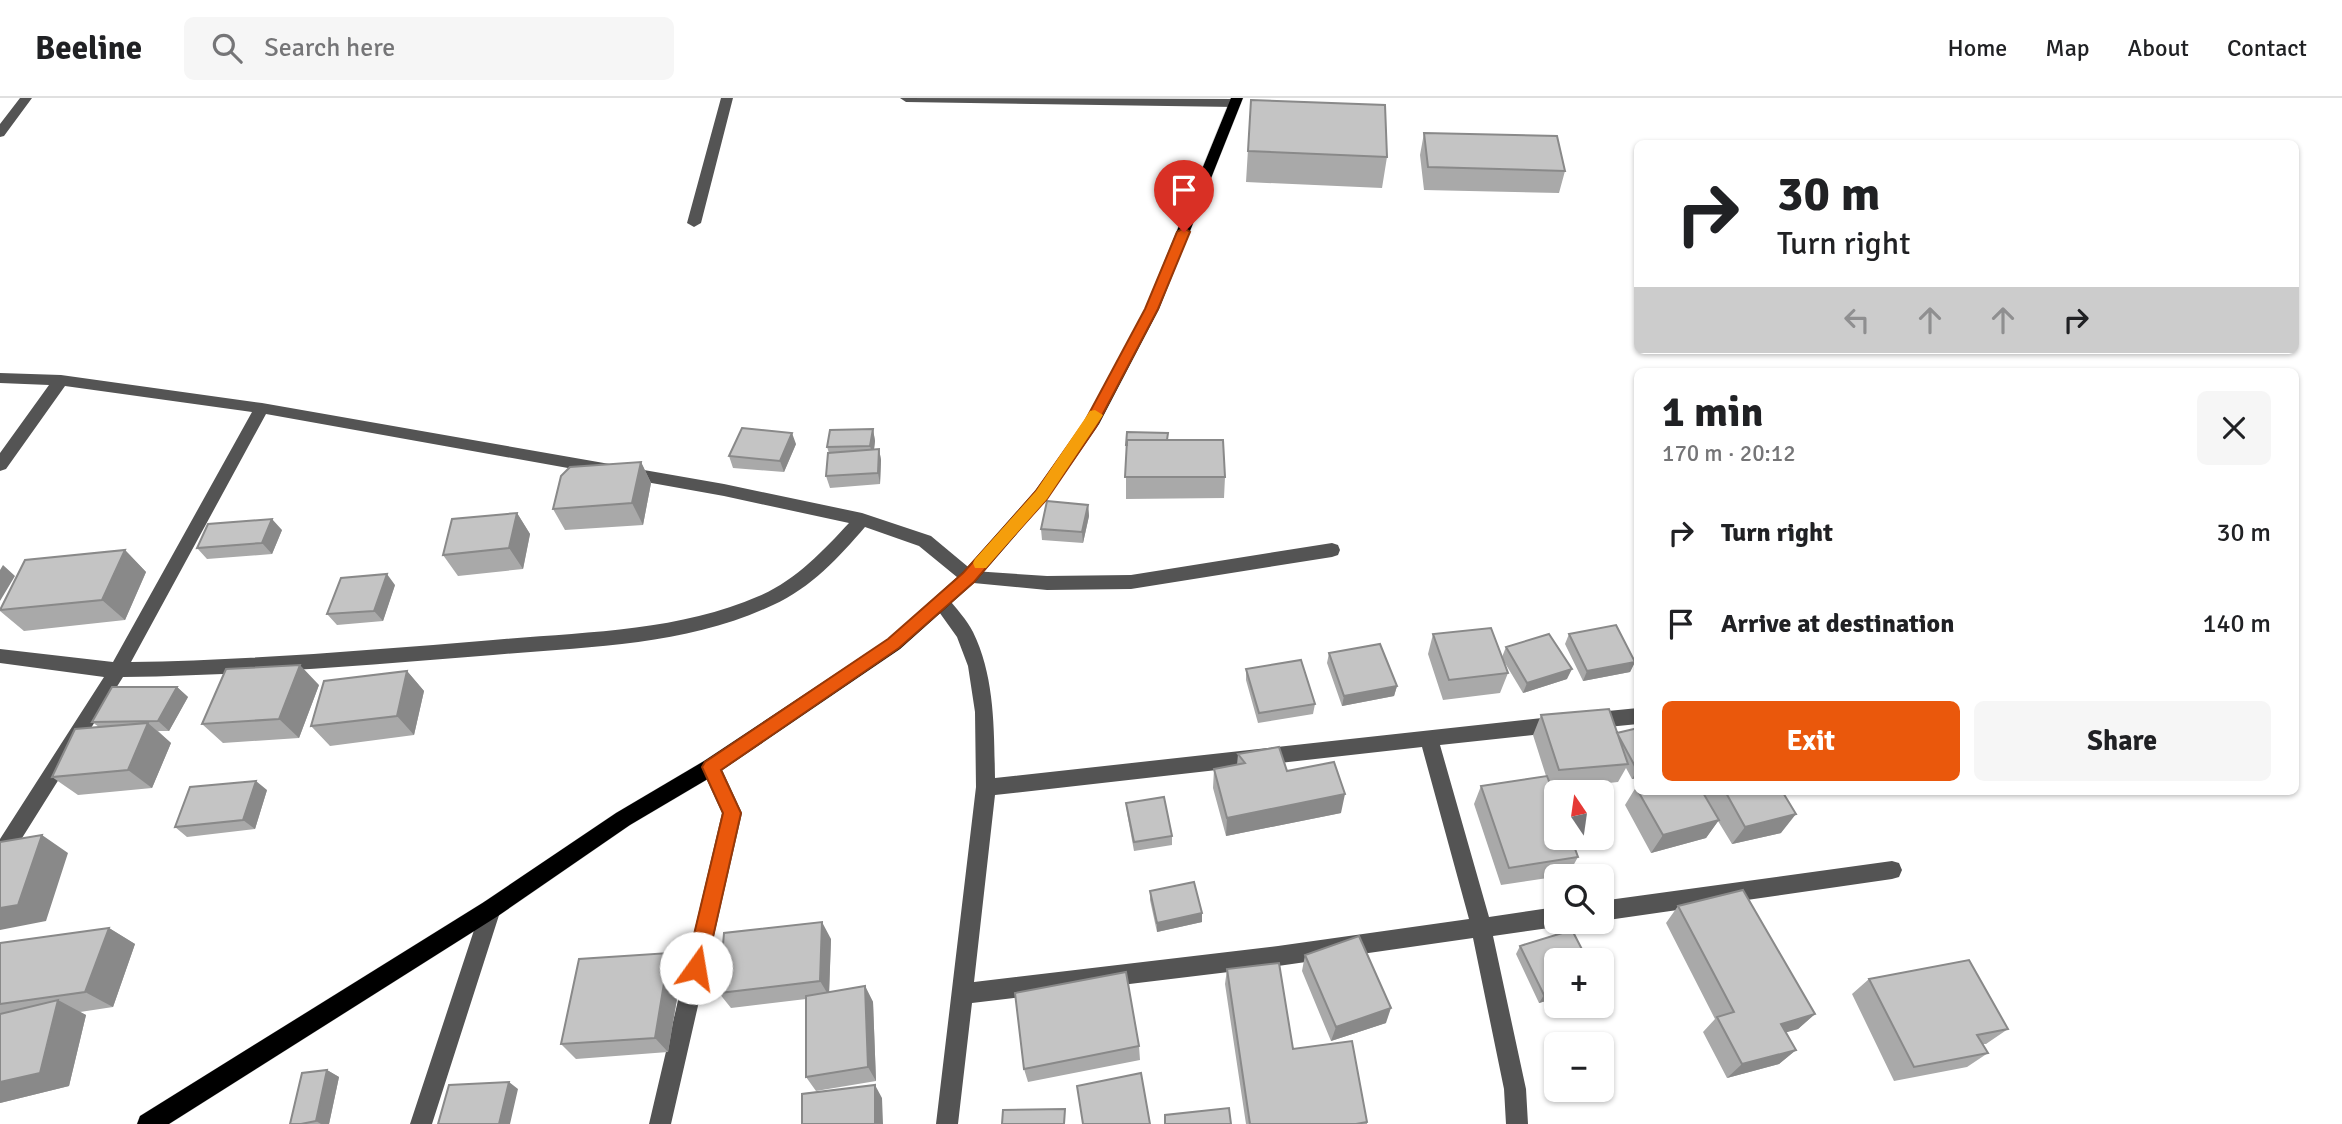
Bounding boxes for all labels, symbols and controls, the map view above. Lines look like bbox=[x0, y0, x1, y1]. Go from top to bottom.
search box bbox=[184, 17, 674, 80]
text: Beeline bbox=[35, 28, 142, 69]
icon: search bbox=[208, 29, 246, 67]
text: Search here bbox=[264, 32, 395, 64]
text: Home bbox=[1947, 33, 2007, 63]
text: Map bbox=[2045, 33, 2090, 63]
text: About bbox=[2128, 33, 2189, 63]
text: Contact bbox=[2227, 33, 2307, 63]
pin bbox=[1154, 160, 1214, 232]
text: 30 m bbox=[1777, 164, 1880, 224]
icon: right bbox=[1662, 168, 1753, 259]
icon: arrive bbox=[1165, 171, 1203, 209]
text: Turn right bbox=[1777, 224, 1910, 263]
icon: left bbox=[1838, 301, 1876, 339]
icon: ahead bbox=[1911, 301, 1949, 339]
icon: ahead bbox=[1984, 301, 2022, 339]
icon: right bbox=[2057, 301, 2095, 339]
text: 1 min bbox=[1662, 387, 1763, 438]
button: close bbox=[2197, 391, 2271, 465]
text: 170 m · 20:12 bbox=[1662, 439, 1796, 468]
icon: right bbox=[1662, 514, 1700, 552]
text: Turn right bbox=[1721, 517, 1833, 549]
text: 30 m bbox=[2216, 517, 2271, 549]
icon: arrive bbox=[1662, 605, 1700, 643]
text: Arrive at destination bbox=[1721, 608, 1954, 640]
text: 140 m bbox=[2202, 608, 2271, 640]
button: Exit bbox=[1662, 701, 1960, 781]
button: Share bbox=[1974, 701, 2271, 781]
north arrow bbox=[1544, 780, 1614, 850]
map controls bbox=[1544, 780, 1614, 1102]
button: search bbox=[1544, 864, 1614, 934]
position arrow bbox=[659, 931, 733, 1005]
button: + bbox=[1544, 948, 1614, 1018]
button: − bbox=[1544, 1032, 1614, 1102]

